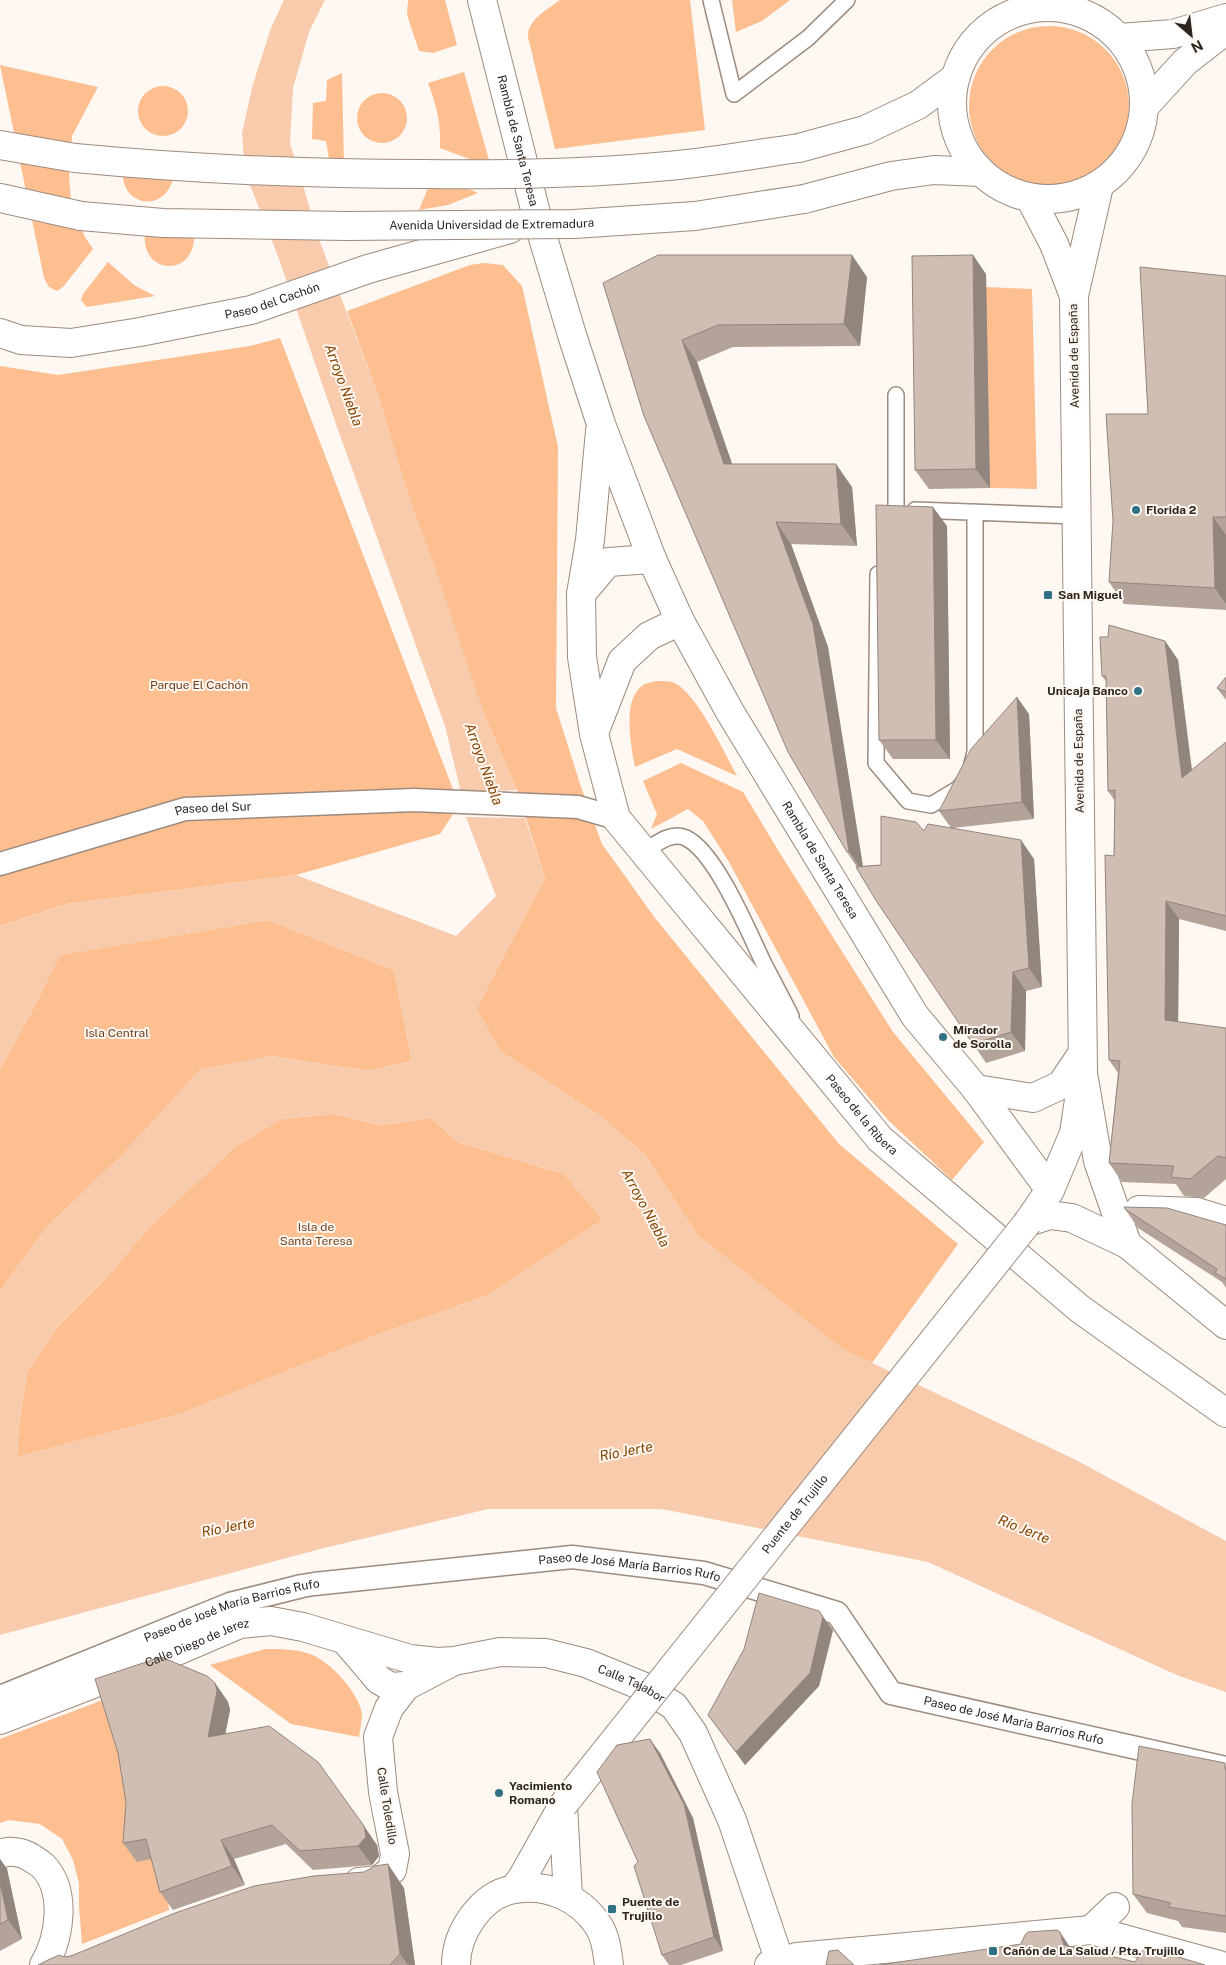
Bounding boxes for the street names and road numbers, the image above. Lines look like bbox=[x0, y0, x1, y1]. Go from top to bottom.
street label: Rambla de Santa Teresa bbox=[494, 74, 541, 208]
street label: Avenida Universidad de Extremadura bbox=[389, 216, 595, 233]
street label: Paseo del Cachón bbox=[223, 279, 322, 322]
street label: Avenida de España bbox=[1066, 304, 1082, 408]
street label: Avenida de España bbox=[1071, 709, 1087, 813]
street label: Paseo del Sur bbox=[173, 799, 252, 819]
street label: Rambla de Santa Teresa bbox=[779, 799, 861, 921]
street label: Paseo de la Ribera bbox=[823, 1071, 901, 1158]
street label: Puente de Trujillo bbox=[759, 1472, 831, 1557]
street label: Paseo de José María Barrios Rufo bbox=[538, 1550, 723, 1585]
street label: Paseo de José María Barrios Rufo bbox=[142, 1576, 320, 1645]
street label: Calle Diego de Jerez bbox=[143, 1616, 250, 1670]
street label: Calle Tajabor bbox=[596, 1662, 668, 1706]
street label: Paseo de José María Barrios Rufo bbox=[922, 1694, 1105, 1747]
street label: Calle Toledillo bbox=[374, 1766, 400, 1846]

